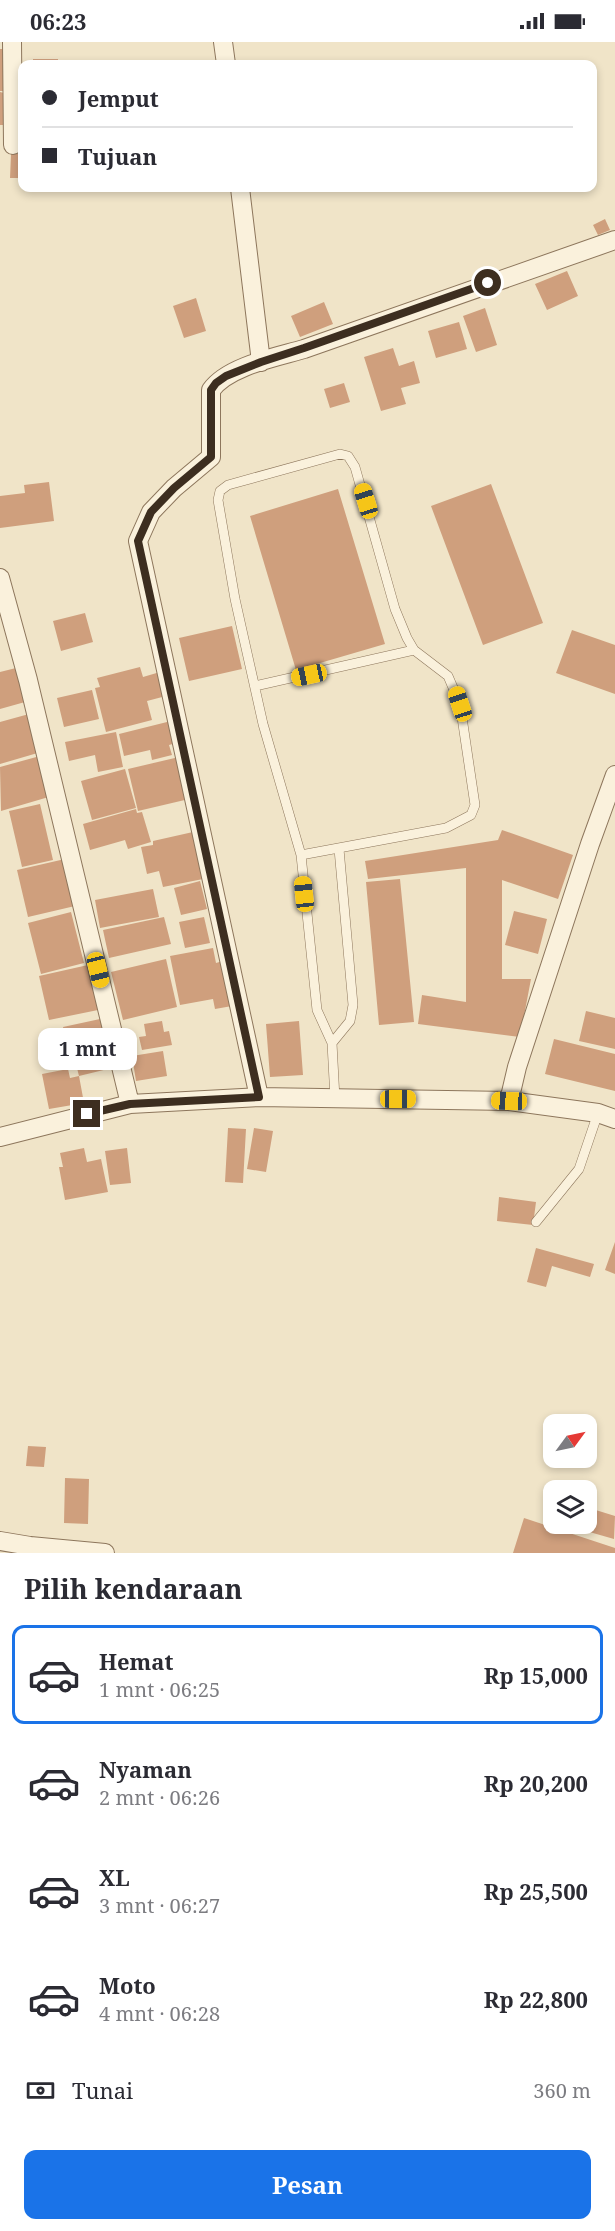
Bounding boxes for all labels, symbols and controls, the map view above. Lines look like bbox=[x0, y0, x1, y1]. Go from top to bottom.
text: 06:23 bbox=[30, 6, 86, 36]
text: Jemput bbox=[78, 83, 159, 113]
text: Tujuan bbox=[78, 141, 157, 171]
route start bbox=[474, 269, 501, 296]
car bbox=[352, 481, 380, 521]
car bbox=[290, 662, 328, 688]
car bbox=[446, 684, 474, 724]
car bbox=[293, 875, 315, 913]
car bbox=[85, 950, 111, 990]
callout: 1 mnt bbox=[38, 1027, 136, 1069]
text: 1 mnt bbox=[59, 1035, 116, 1062]
car bbox=[380, 1090, 416, 1108]
car bbox=[491, 1091, 527, 1111]
route end bbox=[73, 1100, 100, 1127]
north arrow bbox=[543, 1414, 597, 1468]
map controls bbox=[543, 1414, 597, 1534]
button: layers bbox=[543, 1480, 597, 1534]
text: Pilih kendaraan bbox=[24, 1570, 243, 1607]
text: Hemat bbox=[99, 1646, 173, 1676]
icon: car bbox=[27, 1648, 81, 1702]
text: Rp 15,000 bbox=[484, 1660, 588, 1690]
text: 1 mnt · 06:25 bbox=[99, 1676, 220, 1703]
text: Nyaman bbox=[99, 1754, 192, 1784]
icon: car bbox=[27, 1756, 81, 1810]
text: Rp 20,200 bbox=[484, 1768, 588, 1798]
text: 2 mnt · 06:26 bbox=[99, 1784, 220, 1811]
text: XL bbox=[99, 1862, 130, 1892]
icon: car bbox=[27, 1864, 81, 1918]
text: Rp 25,500 bbox=[484, 1876, 588, 1906]
text: 3 mnt · 06:27 bbox=[99, 1892, 220, 1919]
text: Moto bbox=[99, 1970, 156, 2000]
icon: car bbox=[27, 1972, 81, 2026]
text: Rp 22,800 bbox=[484, 1984, 588, 2014]
text: 4 mnt · 06:28 bbox=[99, 2000, 220, 2027]
icon: cash bbox=[24, 2074, 57, 2107]
text: Tunai bbox=[72, 2075, 133, 2105]
text: 360 m bbox=[533, 2077, 591, 2104]
button: Pesan bbox=[24, 2150, 591, 2219]

